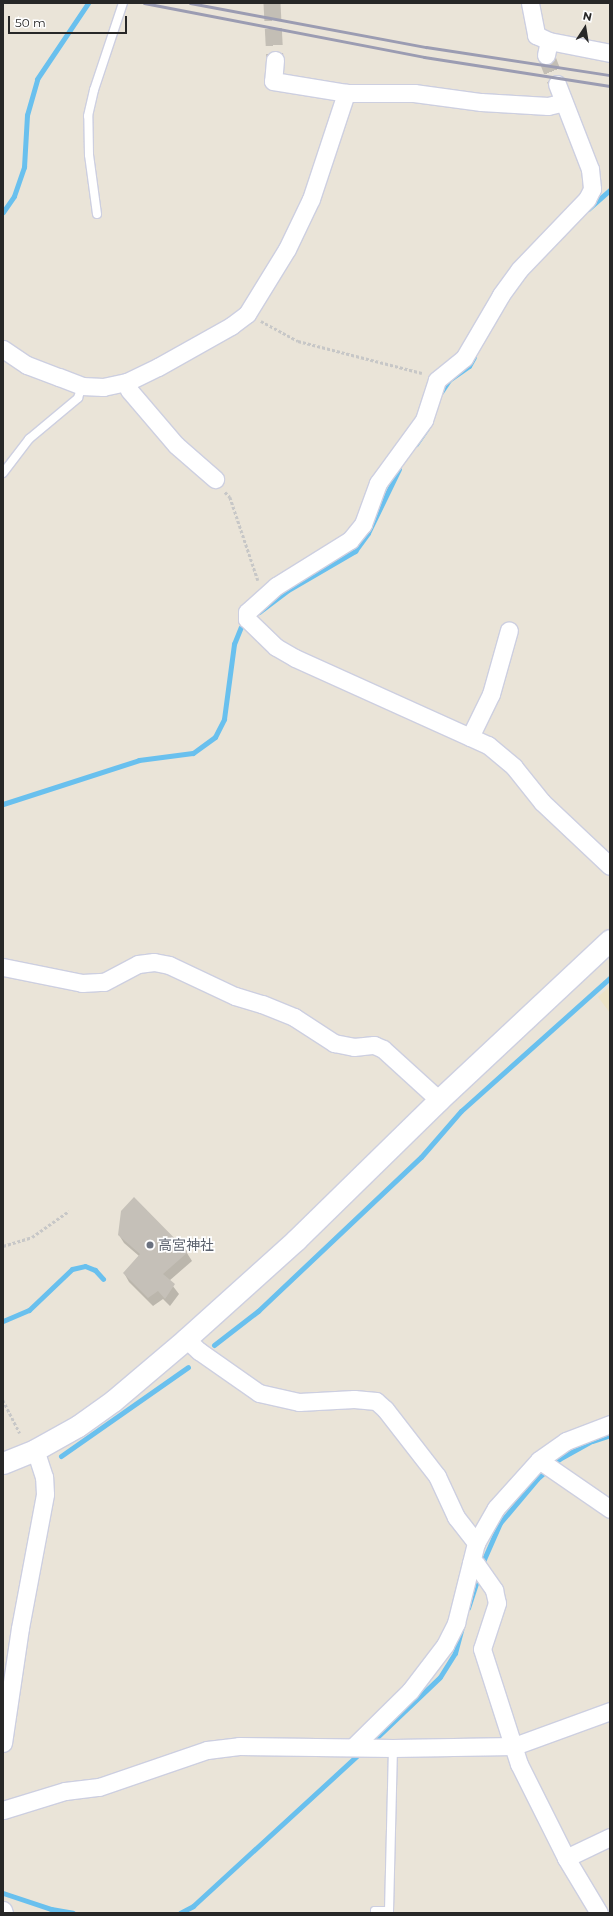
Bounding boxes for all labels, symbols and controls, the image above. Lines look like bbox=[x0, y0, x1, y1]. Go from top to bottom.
scale bar bbox=[10, 8, 129, 34]
north arrow bbox=[565, 8, 605, 48]
text: N bbox=[582, 8, 593, 24]
text: 50 m bbox=[15, 15, 46, 30]
place label: 高宮神社 bbox=[158, 1237, 214, 1253]
marker: 高宮神社 bbox=[145, 1240, 155, 1250]

